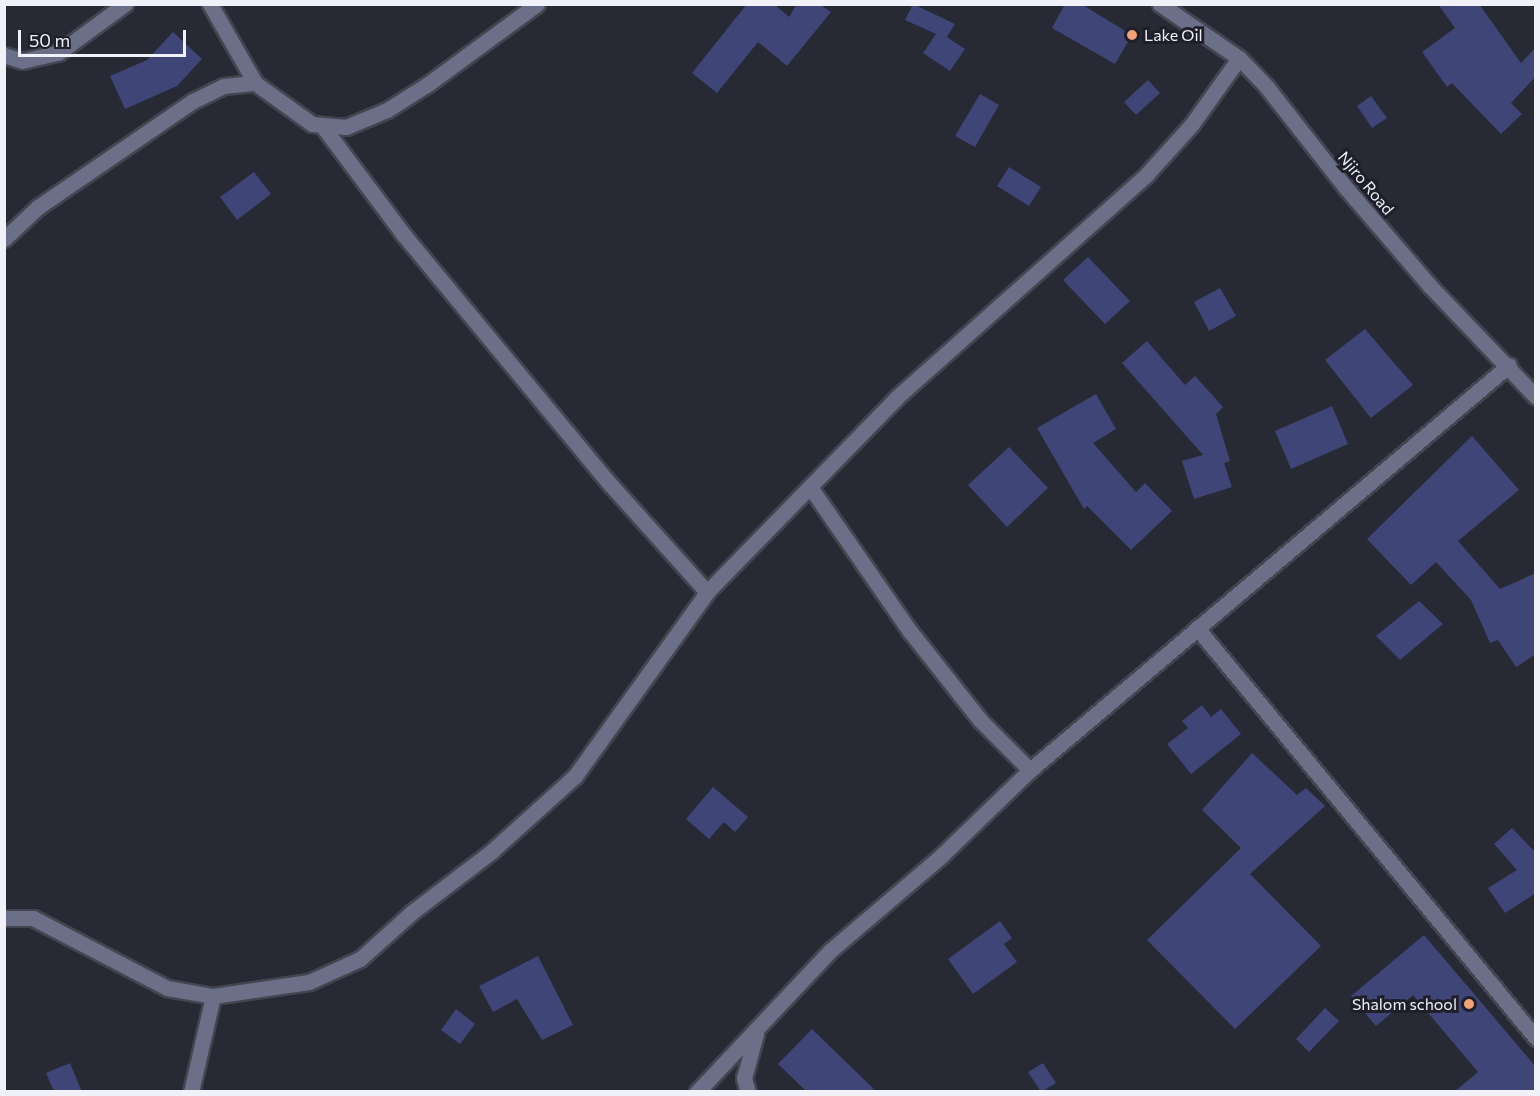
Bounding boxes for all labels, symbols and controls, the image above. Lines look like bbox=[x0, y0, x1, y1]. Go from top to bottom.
scale bar bbox=[21, 18, 189, 56]
place label: Lake Oil bbox=[1144, 25, 1203, 45]
marker: Lake Oil bbox=[1125, 28, 1139, 42]
text: 50 m bbox=[29, 29, 70, 51]
street label: Njiro Road bbox=[1334, 148, 1398, 218]
place label: Shalom school bbox=[1352, 994, 1457, 1014]
marker: Shalom school bbox=[1462, 997, 1476, 1011]

